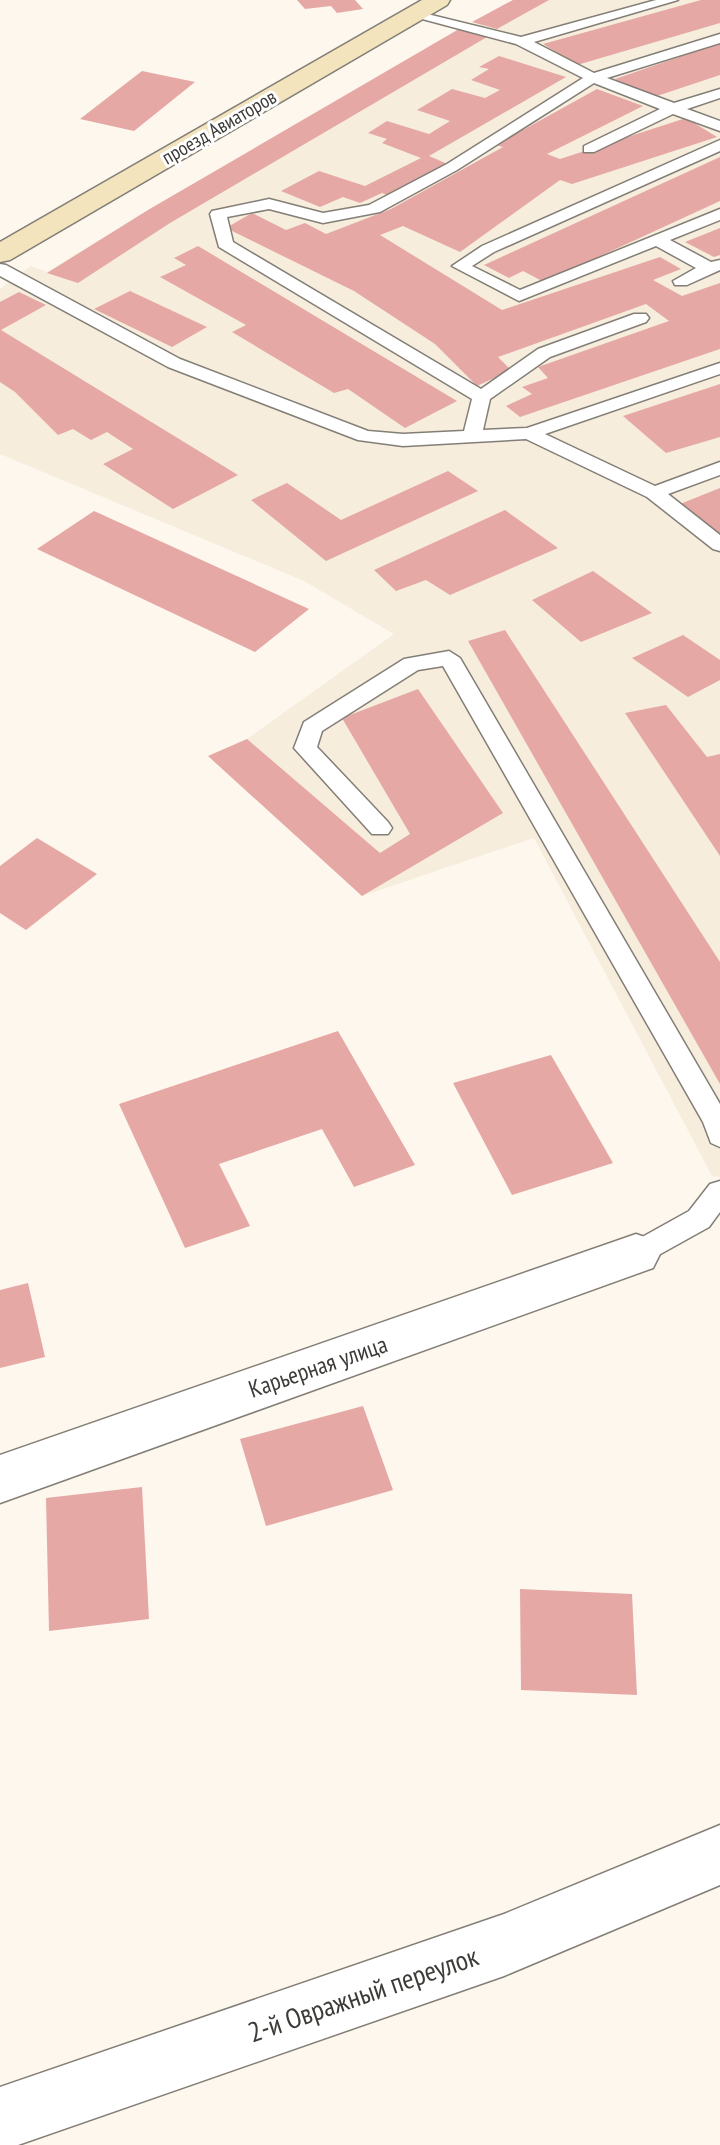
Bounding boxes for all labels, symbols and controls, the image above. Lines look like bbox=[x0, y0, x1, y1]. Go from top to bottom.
street label: проезд Авиаторов bbox=[157, 84, 281, 170]
street label: Карьерная улица bbox=[244, 1328, 391, 1405]
street label: 2-й Овражный переулок bbox=[243, 1937, 483, 2050]

